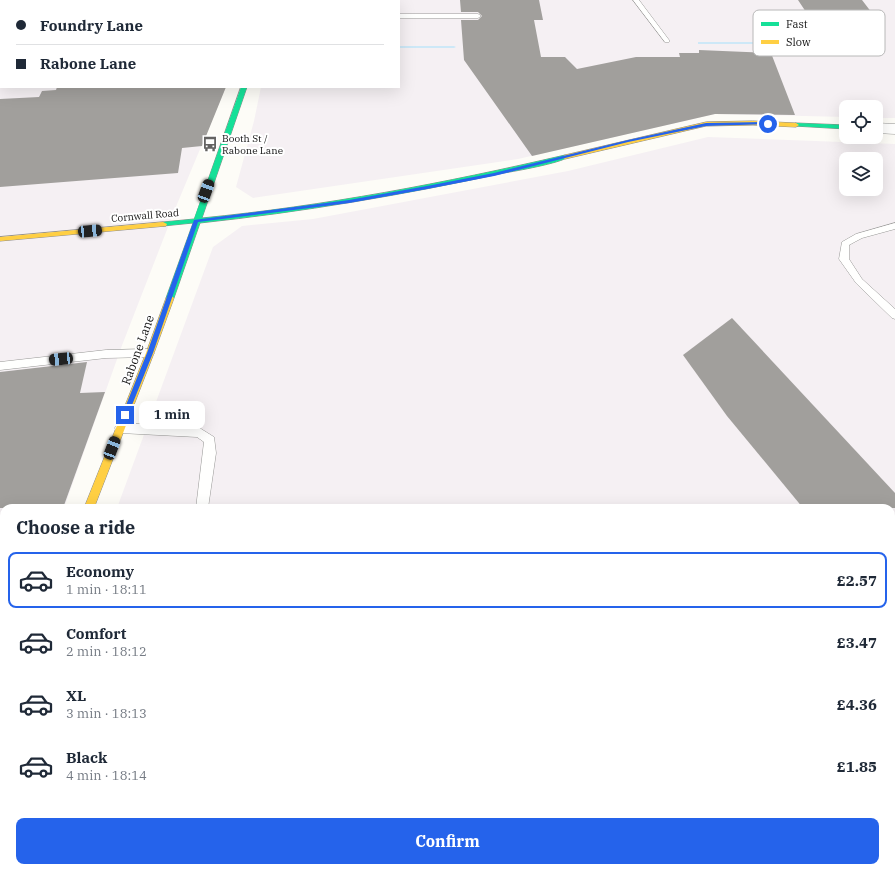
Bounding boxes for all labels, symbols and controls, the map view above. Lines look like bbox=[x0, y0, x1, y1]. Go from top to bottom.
legend bbox=[753, 10, 885, 56]
text: Foundry Lane bbox=[40, 16, 143, 35]
text: Fast bbox=[786, 17, 808, 31]
text: Slow bbox=[786, 35, 811, 49]
text: Rabone Lane bbox=[40, 54, 136, 73]
map controls bbox=[839, 100, 883, 196]
button: locate bbox=[839, 100, 883, 144]
route start bbox=[759, 115, 777, 133]
place label: Booth St / Rabone Lane bbox=[222, 132, 283, 157]
bus stop icon: Booth St / Rabone Lane bbox=[201, 135, 219, 153]
button: layers bbox=[839, 152, 883, 196]
car bbox=[196, 178, 216, 204]
street label: Cornwall Road bbox=[111, 206, 180, 225]
car bbox=[78, 224, 102, 238]
street label: Rabone Lane bbox=[118, 313, 157, 387]
car bbox=[48, 352, 74, 366]
callout: 1 min bbox=[139, 401, 205, 429]
route end bbox=[116, 406, 134, 424]
text: 1 min bbox=[154, 406, 190, 423]
car bbox=[102, 435, 122, 461]
text: Choose a ride bbox=[16, 516, 135, 539]
icon: car bbox=[18, 562, 54, 598]
text: Economy bbox=[66, 562, 134, 581]
text: £2.57 bbox=[837, 571, 877, 590]
text: 1 min · 18:11 bbox=[66, 581, 147, 598]
icon: car bbox=[18, 624, 54, 660]
text: Comfort bbox=[66, 624, 126, 643]
text: £3.47 bbox=[837, 633, 877, 652]
text: 2 min · 18:12 bbox=[66, 643, 147, 660]
icon: car bbox=[18, 686, 54, 722]
text: XL bbox=[66, 686, 86, 705]
text: £4.36 bbox=[837, 695, 877, 714]
text: 3 min · 18:13 bbox=[66, 705, 147, 722]
icon: car bbox=[18, 748, 54, 784]
text: Black bbox=[66, 748, 107, 767]
text: £1.85 bbox=[837, 757, 877, 776]
text: 4 min · 18:14 bbox=[66, 767, 147, 784]
button: Confirm bbox=[16, 818, 879, 864]

